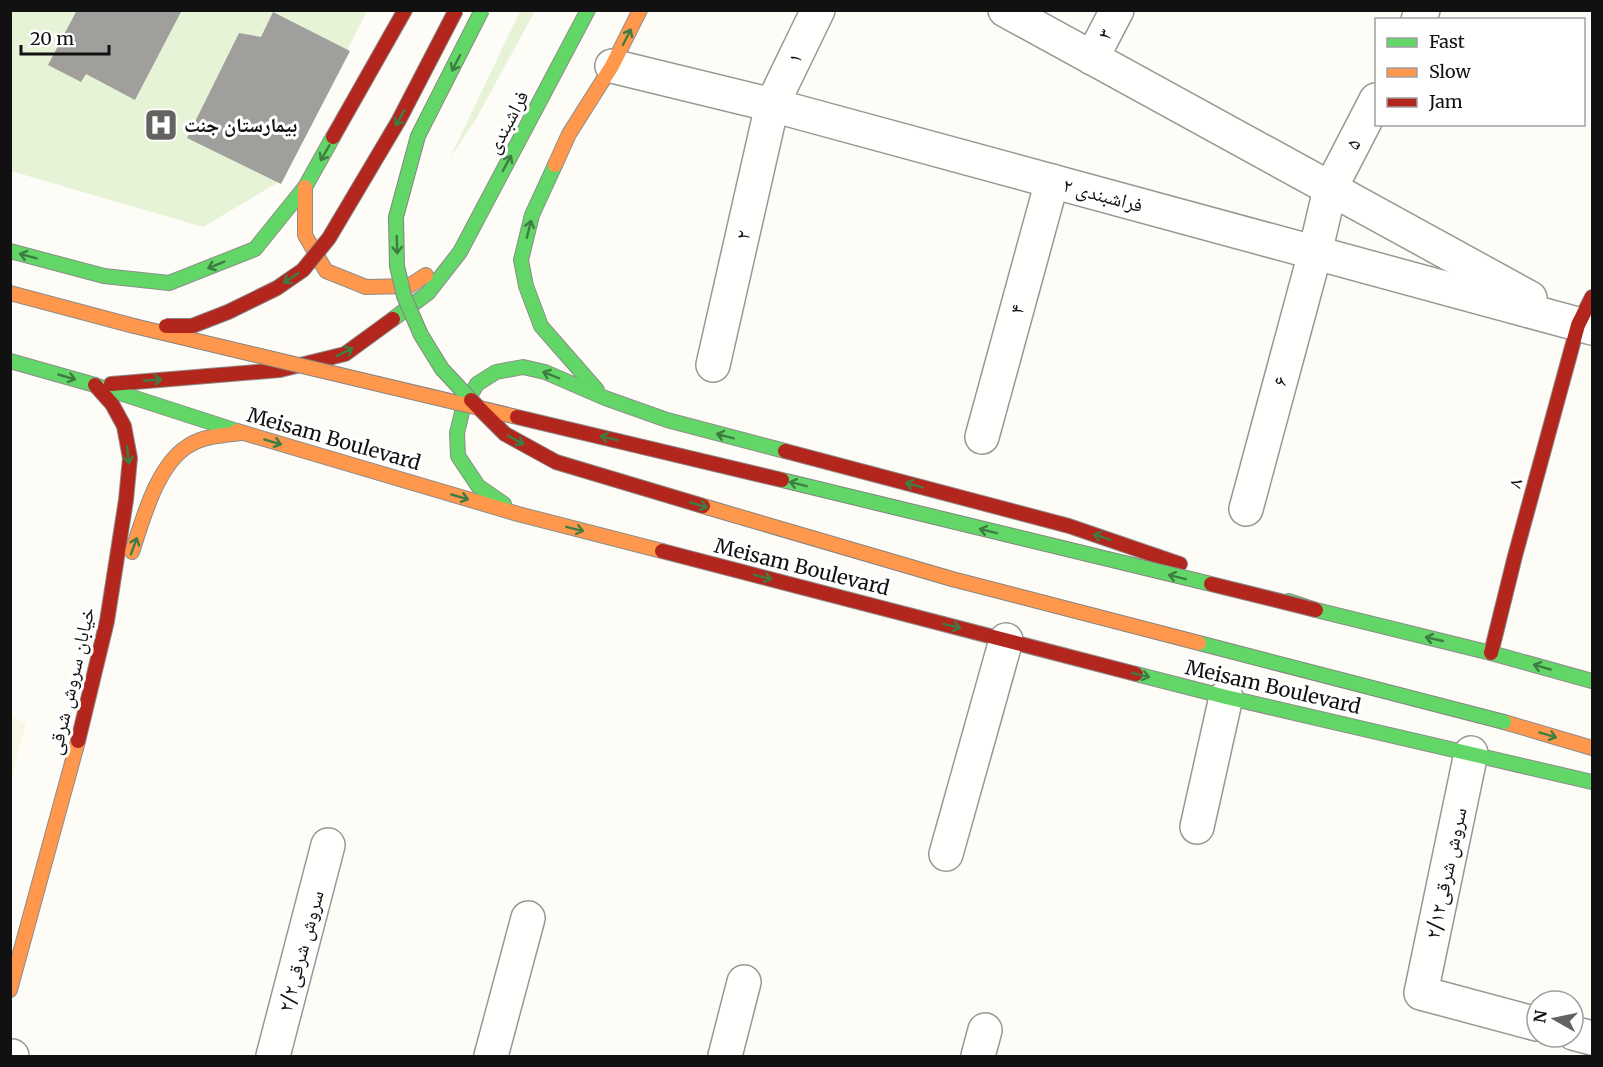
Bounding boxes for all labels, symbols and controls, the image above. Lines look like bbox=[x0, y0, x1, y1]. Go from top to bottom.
scale bar bbox=[21, 18, 110, 56]
legend bbox=[1375, 18, 1585, 126]
street label: ۳ bbox=[1091, 24, 1118, 44]
text: 20 m bbox=[30, 27, 74, 50]
one-way arrow bbox=[621, 29, 633, 46]
text: Fast bbox=[1429, 30, 1465, 53]
street label: ۱ bbox=[781, 48, 808, 67]
one-way arrow bbox=[449, 53, 461, 71]
text: Slow bbox=[1429, 60, 1472, 83]
street label: فراشبندی bbox=[480, 86, 534, 158]
text: Jam bbox=[1428, 90, 1463, 113]
hospital icon: بیمارستان جنت bbox=[143, 107, 179, 143]
one-way arrow bbox=[394, 109, 406, 126]
place label: بیمارستان جنت bbox=[184, 112, 297, 137]
street label: ۵ bbox=[1339, 134, 1366, 153]
one-way arrow bbox=[319, 144, 331, 161]
one-way arrow bbox=[501, 155, 513, 172]
street label: ۲ فراشبندی bbox=[1060, 172, 1146, 217]
one-way arrow bbox=[523, 219, 535, 238]
street label: ۲ bbox=[729, 228, 756, 242]
one-way arrow bbox=[391, 235, 402, 255]
one-way arrow bbox=[19, 250, 38, 261]
one-way arrow bbox=[208, 260, 226, 271]
one-way arrow bbox=[283, 272, 300, 284]
street label: ۴ bbox=[1003, 301, 1030, 316]
one-way arrow bbox=[335, 345, 353, 357]
one-way arrow bbox=[542, 369, 561, 380]
one-way arrow bbox=[57, 372, 76, 383]
street label: ۶ bbox=[1266, 373, 1293, 388]
one-way arrow bbox=[143, 375, 163, 386]
street label: Meisam Boulevard bbox=[245, 402, 424, 475]
one-way arrow bbox=[716, 429, 735, 441]
one-way arrow bbox=[600, 432, 619, 444]
one-way arrow bbox=[507, 435, 525, 446]
one-way arrow bbox=[263, 437, 282, 448]
one-way arrow bbox=[123, 444, 134, 464]
street label: ۸ bbox=[1501, 475, 1528, 490]
one-way arrow bbox=[789, 478, 808, 490]
one-way arrow bbox=[904, 479, 923, 490]
one-way arrow bbox=[450, 492, 469, 503]
one-way arrow bbox=[689, 500, 708, 511]
one-way arrow bbox=[565, 523, 584, 535]
one-way arrow bbox=[979, 524, 998, 536]
one-way arrow bbox=[1092, 531, 1111, 542]
street label: Meisam Boulevard bbox=[712, 533, 892, 600]
one-way arrow bbox=[129, 537, 140, 556]
one-way arrow bbox=[1168, 570, 1187, 582]
one-way arrow bbox=[754, 572, 773, 584]
street label: خیابان سروش شرقی bbox=[41, 604, 100, 757]
one-way arrow bbox=[942, 621, 961, 633]
one-way arrow bbox=[1425, 632, 1444, 644]
street label: Meisam Boulevard bbox=[1183, 654, 1363, 719]
one-way arrow bbox=[1533, 660, 1552, 672]
one-way arrow bbox=[1131, 670, 1150, 681]
one-way arrow bbox=[1538, 730, 1557, 741]
street label: سروش شرقی۲/۱۲ bbox=[1419, 805, 1472, 941]
street label: سروش شرقی۲/۲ bbox=[272, 887, 329, 1014]
north arrow bbox=[1525, 989, 1585, 1049]
text: N bbox=[1529, 1008, 1551, 1024]

